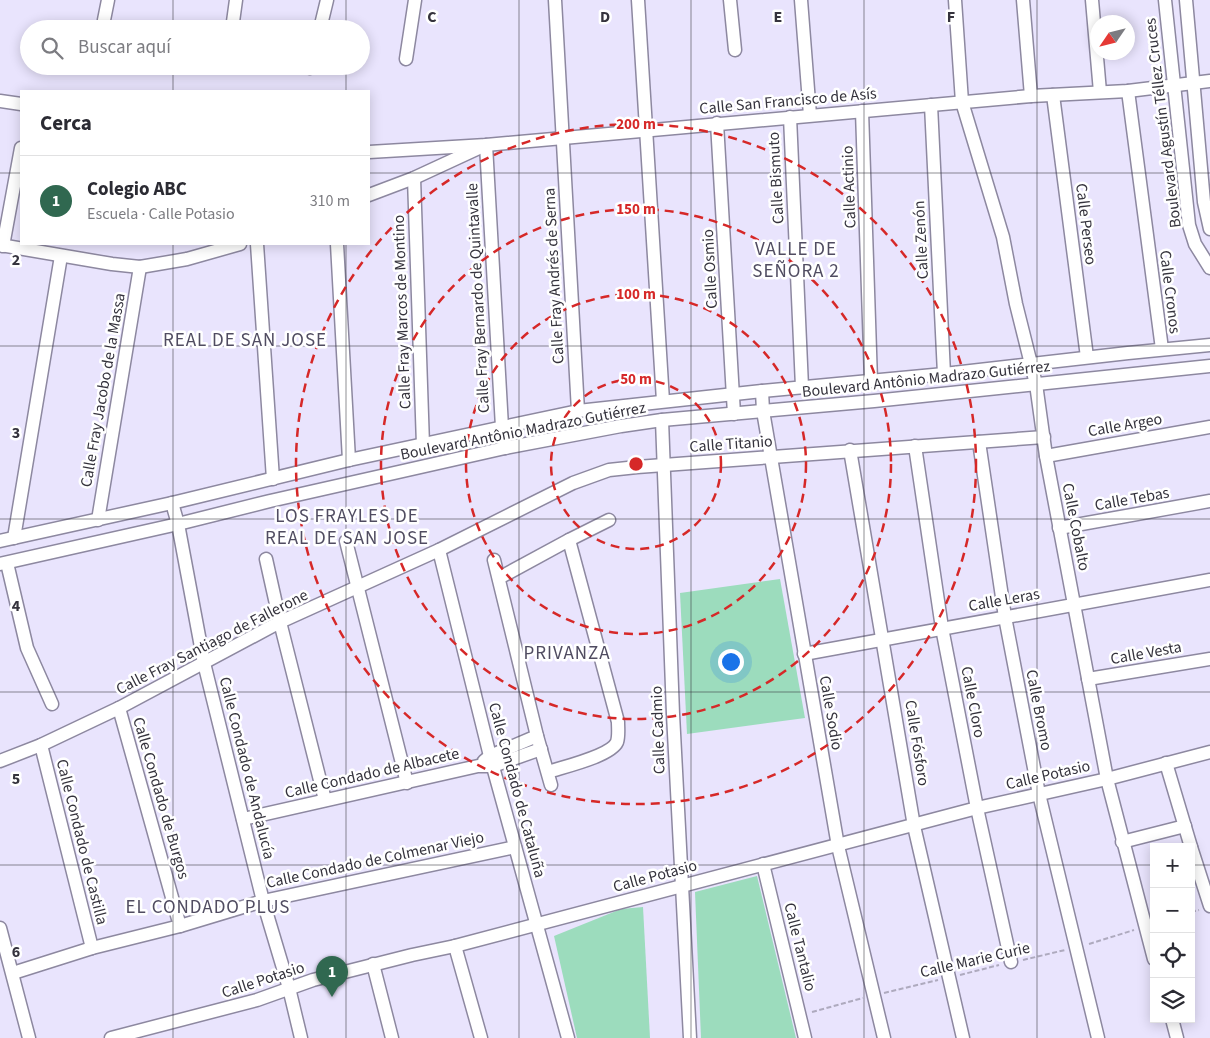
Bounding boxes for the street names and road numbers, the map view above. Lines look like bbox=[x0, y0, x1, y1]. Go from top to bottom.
street label: Boulevard Agustín Téllez Cruces bbox=[1139, 17, 1187, 229]
street label: Calle San Francisco de Asís bbox=[698, 82, 878, 120]
street label: Calle Bismuto bbox=[763, 131, 789, 225]
street label: Calle Actinio bbox=[837, 145, 861, 229]
street label: Calle Fray Bernardo de Quintavalle bbox=[461, 182, 495, 414]
street label: Calle Perseo bbox=[1070, 182, 1102, 266]
street label: Calle Fray Andrés de Serna bbox=[538, 187, 570, 365]
street label: Calle Zenón bbox=[908, 200, 934, 280]
street label: Calle Fray Marcos de Montino bbox=[388, 214, 416, 410]
street label: Calle Osmio bbox=[697, 229, 723, 309]
street label: Calle Cronos bbox=[1154, 249, 1186, 335]
street label: Calle Fray Jacobo de la Massa bbox=[75, 291, 131, 489]
street label: Boulevard Antônio Madrazo Gutiérrez bbox=[801, 355, 1051, 403]
street label: Boulevard Antônio Madrazo Gutiérrez bbox=[399, 396, 648, 466]
street label: Calle Argeo bbox=[1086, 408, 1164, 442]
street label: Calle Titanio bbox=[689, 430, 773, 458]
street label: Calle Cobalto bbox=[1057, 481, 1095, 573]
street label: Calle Tebas bbox=[1093, 482, 1171, 516]
street label: Calle Leras bbox=[967, 583, 1042, 617]
street label: Calle Fray Santiago de Fallerone bbox=[112, 584, 312, 700]
street label: Calle Vesta bbox=[1109, 636, 1183, 670]
street label: Calle Cloro bbox=[955, 664, 991, 740]
street label: Calle Bromo bbox=[1020, 668, 1058, 752]
street label: Calle Sodio bbox=[814, 674, 848, 752]
street label: Calle Condado de Andalucía bbox=[214, 675, 280, 861]
street label: Calle Cadmio bbox=[645, 685, 671, 775]
street label: Calle Fósforo bbox=[899, 698, 935, 788]
street label: Calle Condado de Cataluña bbox=[483, 700, 551, 880]
street label: Calle Condado de Burgos bbox=[127, 714, 195, 882]
street label: Calle Condado de Albacete bbox=[283, 742, 461, 804]
street label: Calle Potasio bbox=[1004, 755, 1092, 795]
street label: Calle Condado de Castilla bbox=[51, 757, 113, 927]
street label: Calle Condado de Colmenar Viejo bbox=[264, 826, 486, 894]
street label: Calle Potasio bbox=[611, 854, 699, 898]
street label: Calle Tantalio bbox=[778, 900, 822, 994]
street label: Calle Marie Curie bbox=[918, 937, 1032, 983]
street label: Calle Potasio bbox=[219, 956, 307, 1004]

